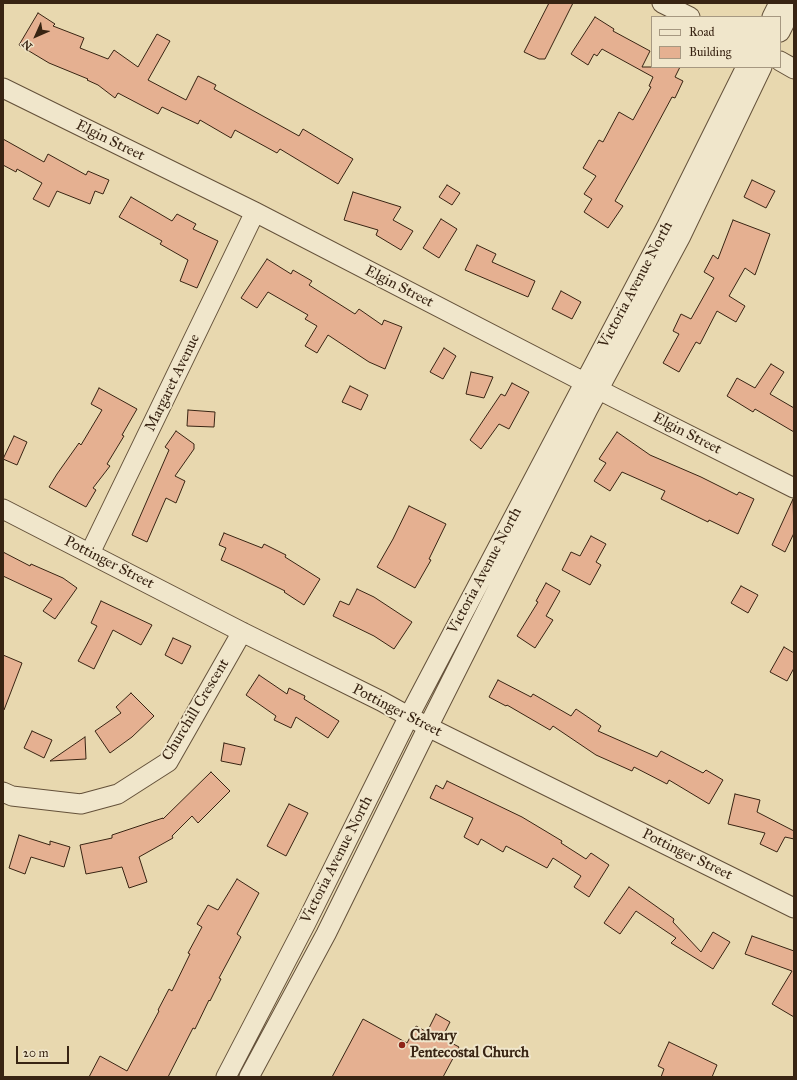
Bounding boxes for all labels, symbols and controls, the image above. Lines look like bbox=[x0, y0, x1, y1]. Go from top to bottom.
north arrow bbox=[16, 16, 56, 56]
legend bbox=[651, 16, 781, 68]
text: Road bbox=[689, 25, 715, 39]
text: N bbox=[19, 37, 35, 53]
text: Building bbox=[689, 45, 731, 59]
street label: Elgin Street bbox=[73, 117, 147, 165]
street label: Victoria Avenue North bbox=[595, 219, 677, 351]
street label: Elgin Street bbox=[362, 262, 436, 312]
street label: Margaret Avenue bbox=[142, 331, 204, 435]
street label: Elgin Street bbox=[650, 409, 724, 459]
street label: Victoria Avenue North bbox=[444, 505, 526, 637]
street label: Pottinger Street bbox=[61, 533, 157, 593]
street label: Churchill Crescent bbox=[159, 656, 233, 764]
street label: Pottinger Street bbox=[349, 681, 445, 741]
street label: Victoria Avenue North bbox=[297, 793, 377, 927]
street label: Pottinger Street bbox=[639, 825, 735, 885]
place label: Calvary Pentecostal Church bbox=[410, 1027, 529, 1062]
scale bar bbox=[18, 1038, 71, 1064]
marker: Calvary Pentecostal Church bbox=[397, 1040, 407, 1050]
text: 20 m bbox=[23, 1046, 49, 1060]

